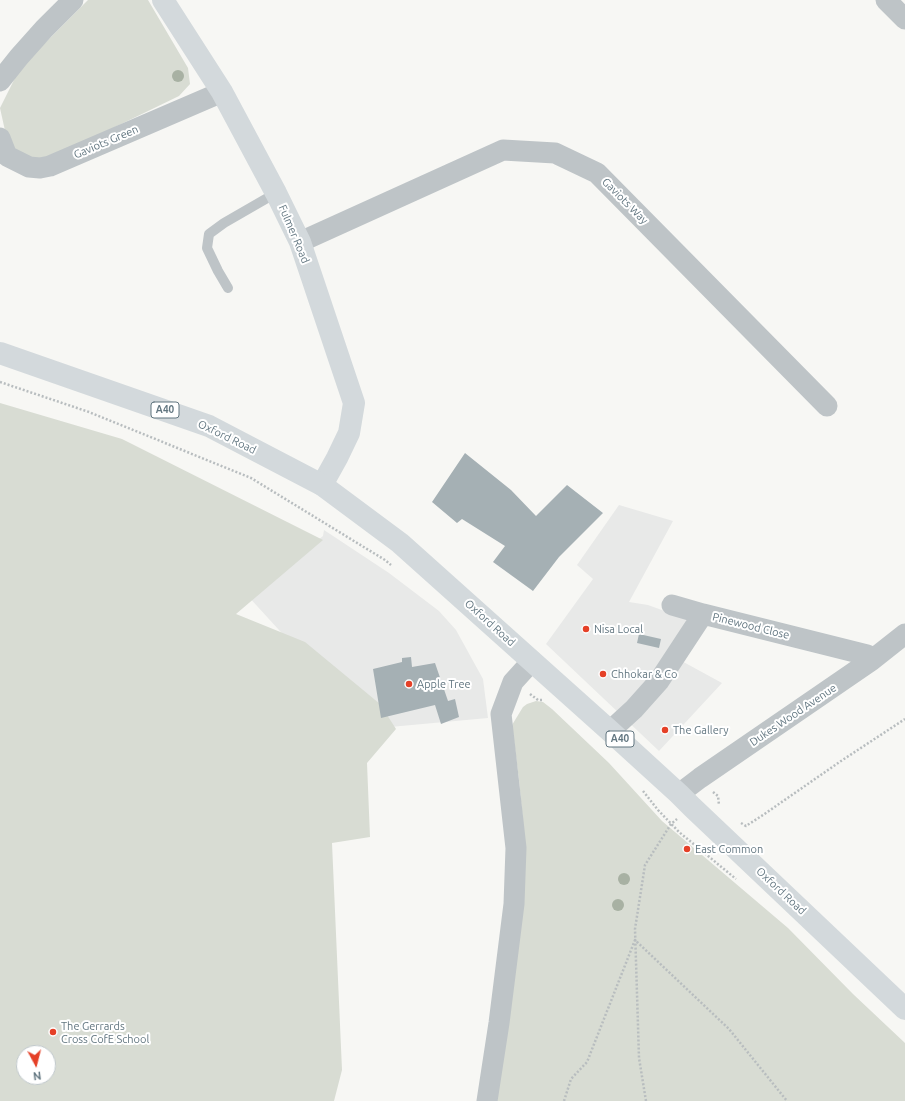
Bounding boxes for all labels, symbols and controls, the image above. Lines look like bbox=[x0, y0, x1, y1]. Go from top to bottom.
street label: Gaviots Green bbox=[72, 122, 140, 162]
street label: Gaviots Way bbox=[599, 175, 651, 227]
street label: Fulmer Road bbox=[276, 203, 312, 265]
road number: A40 bbox=[151, 402, 179, 418]
street label: Oxford Road bbox=[196, 417, 258, 457]
street label: Oxford Road bbox=[462, 597, 518, 649]
street label: Pinewood Close bbox=[711, 610, 791, 642]
place label: Nisa Local bbox=[594, 622, 643, 636]
marker: Nisa Local bbox=[581, 624, 591, 634]
place label: Chhokar & Co bbox=[611, 667, 678, 681]
marker: Chhokar & Co bbox=[598, 669, 608, 679]
place label: Apple Tree bbox=[417, 677, 471, 691]
marker: Apple Tree bbox=[404, 679, 414, 689]
street label: Dukes Wood Avenue bbox=[747, 681, 839, 749]
place label: The Gallery bbox=[673, 723, 728, 737]
marker: The Gallery bbox=[660, 725, 670, 735]
road number: A40 bbox=[606, 731, 634, 747]
place label: East Common bbox=[695, 842, 763, 856]
marker: East Common bbox=[682, 844, 692, 854]
street label: Oxford Road bbox=[753, 865, 809, 917]
place label: The Gerrards Cross CofE School bbox=[61, 1019, 149, 1045]
marker: The Gerrards Cross CofE School bbox=[48, 1027, 58, 1037]
north arrow bbox=[16, 1045, 56, 1085]
text: N bbox=[33, 1069, 42, 1082]

